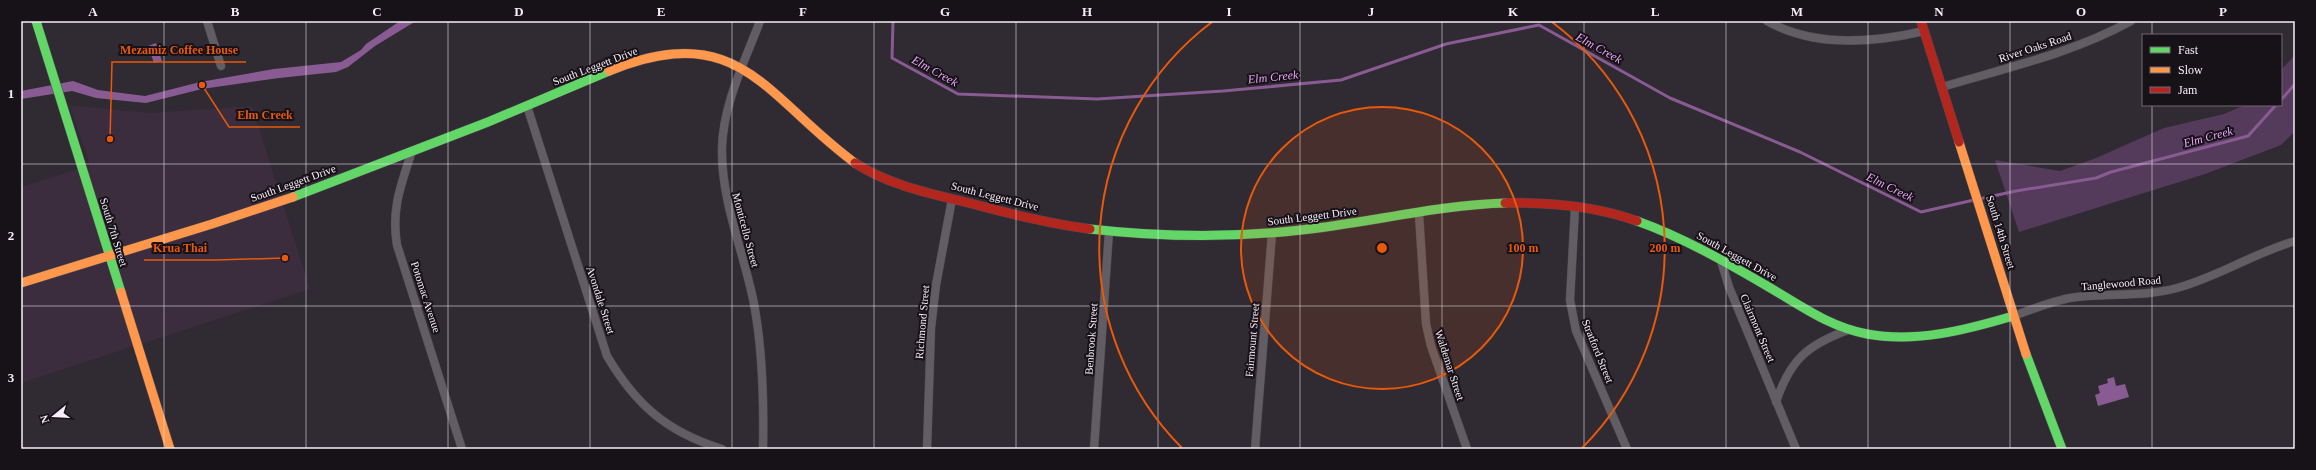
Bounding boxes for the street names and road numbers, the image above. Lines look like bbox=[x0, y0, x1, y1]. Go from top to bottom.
street label: River Oaks Road bbox=[1997, 29, 2073, 64]
street label: South Leggett Drive bbox=[551, 44, 639, 88]
street label: South Leggett Drive bbox=[249, 162, 337, 204]
street label: South Leggett Drive bbox=[950, 179, 1040, 213]
street label: Monticello Street bbox=[730, 191, 762, 269]
street label: South 14th Street bbox=[1984, 194, 2018, 270]
street label: South 7th Street bbox=[98, 196, 130, 268]
street label: South Leggett Drive bbox=[1267, 205, 1357, 227]
street label: South Leggett Drive bbox=[1695, 229, 1779, 283]
street label: Potomac Avenue bbox=[409, 260, 443, 334]
street label: Avondale Street bbox=[584, 265, 618, 335]
street label: Tanglewood Road bbox=[2081, 273, 2162, 292]
street label: Richmond Street bbox=[913, 284, 931, 360]
street label: Clairmont Street bbox=[1738, 292, 1778, 364]
street label: Fairmount Street bbox=[1243, 302, 1261, 378]
street label: Benbrook Street bbox=[1083, 303, 1099, 375]
street label: Stratford Street bbox=[1580, 317, 1616, 385]
street label: Waldemar Street bbox=[1433, 328, 1467, 402]

